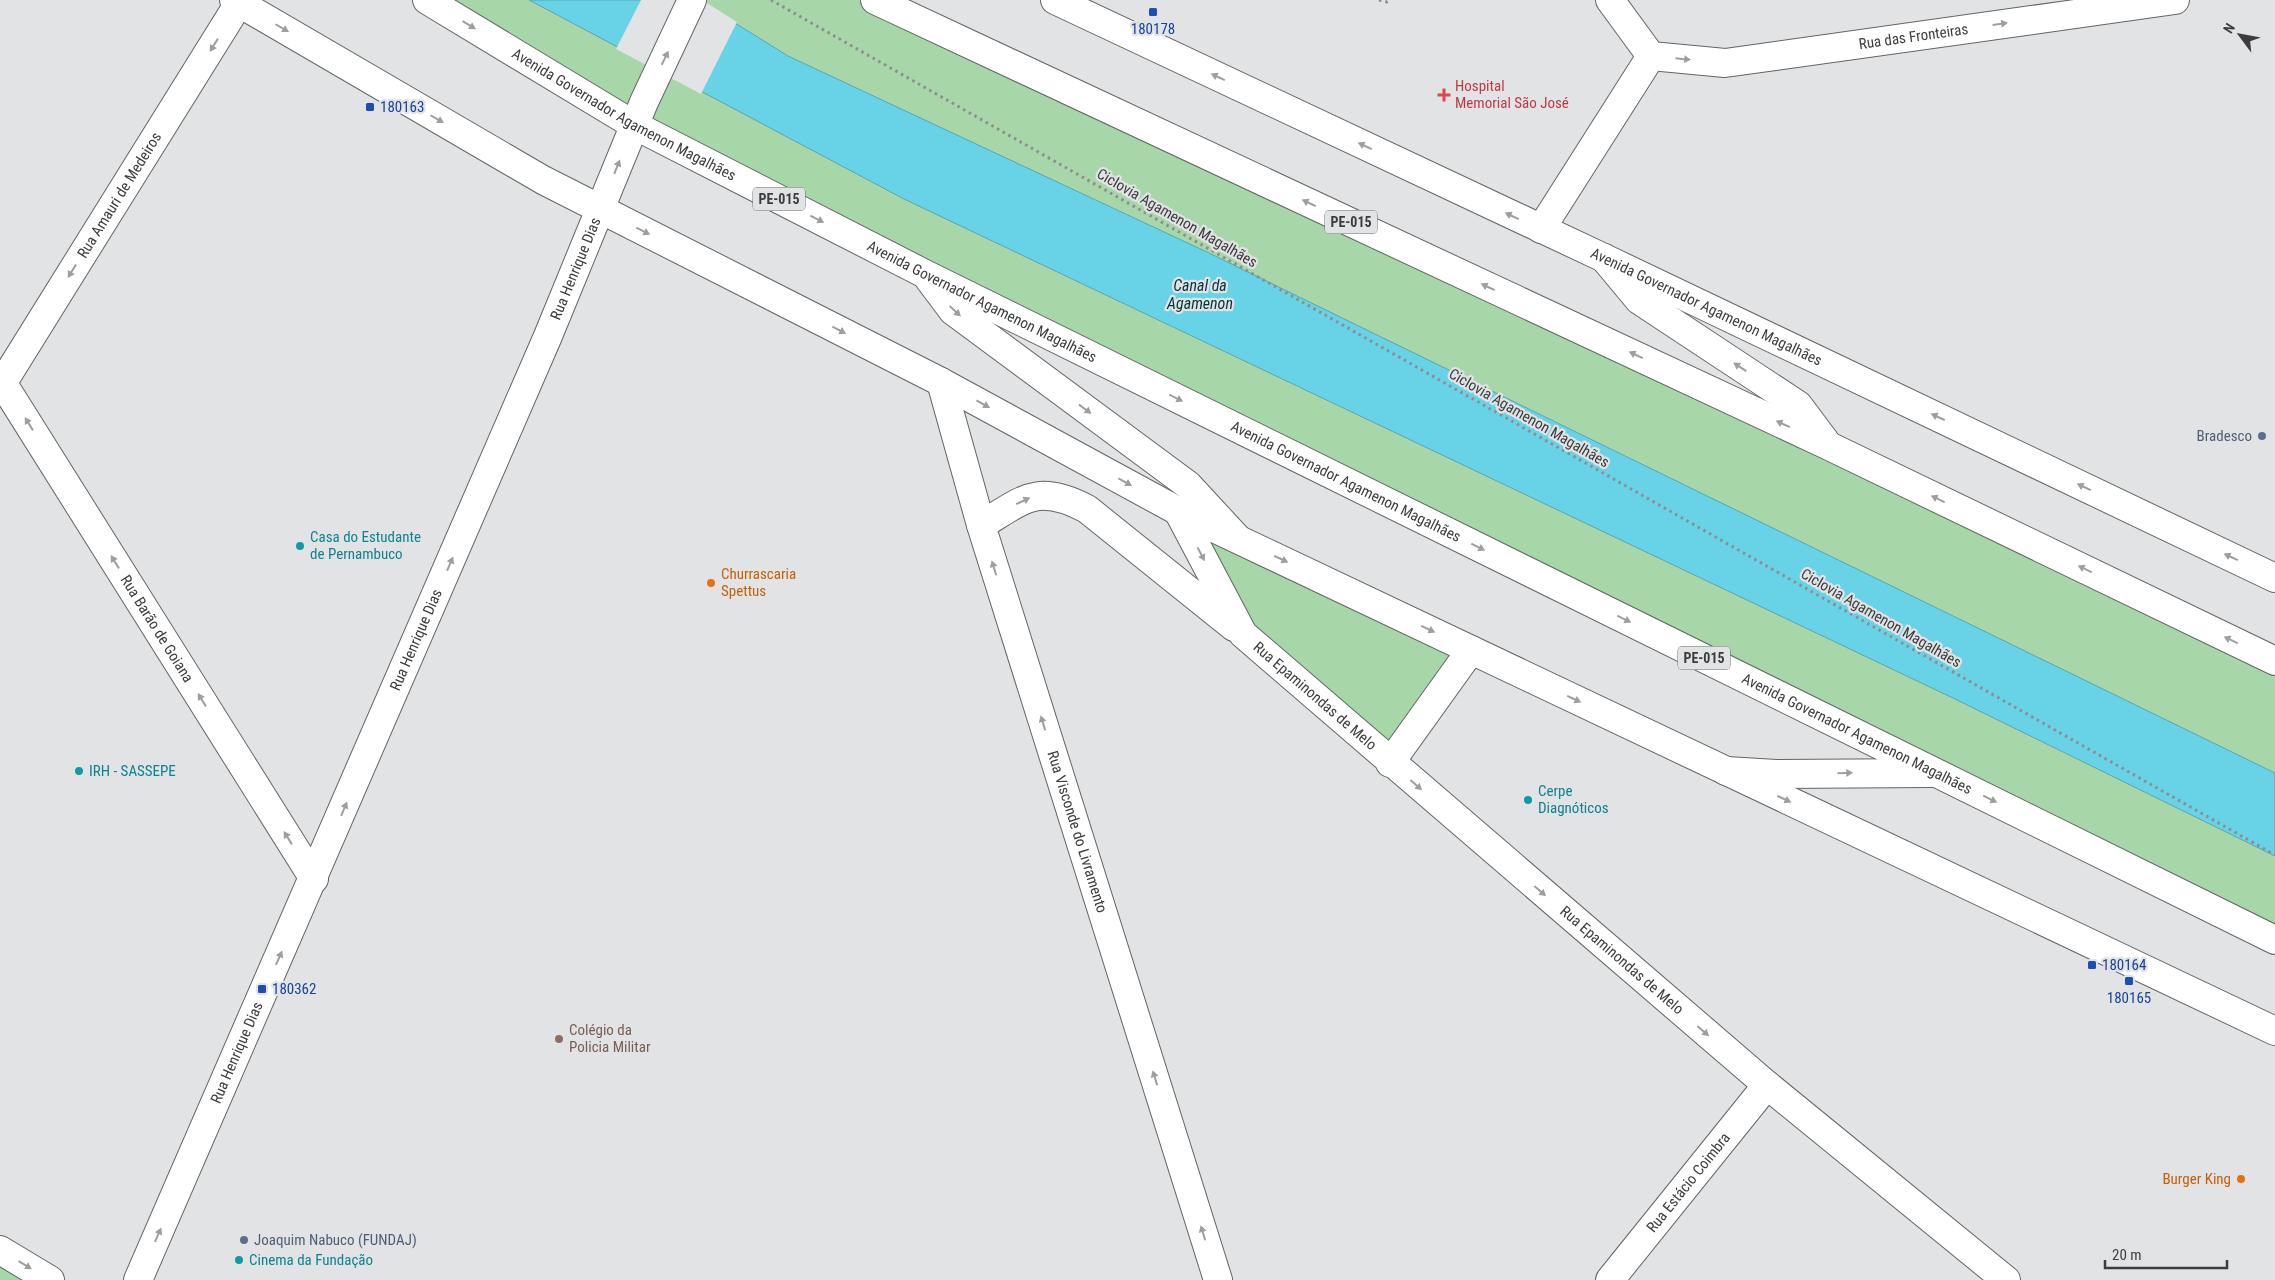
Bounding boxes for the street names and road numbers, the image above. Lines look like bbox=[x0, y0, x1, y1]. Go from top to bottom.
street label: Rua das Fronteiras bbox=[1858, 20, 1969, 53]
street label: Avenida Governador Agamenon Magalhães bbox=[509, 44, 739, 185]
street label: Rua Amauri de Medeiros bbox=[74, 129, 165, 261]
street label: Ciclovia Agamenon Magalhães bbox=[1094, 165, 1260, 271]
road number: PE-015 bbox=[753, 188, 805, 210]
road number: PE-015 bbox=[1325, 210, 1377, 233]
street label: Rua Henrique Dias bbox=[547, 215, 605, 322]
street label: Avenida Governador Agamenon Magalhães bbox=[864, 237, 1100, 366]
street label: Avenida Governador Agamenon Magalhães bbox=[1588, 244, 1825, 370]
street label: Ciclovia Agamenon Magalhães bbox=[1446, 365, 1612, 471]
street label: Avenida Governador Agamenon Magalhães bbox=[1228, 417, 1464, 546]
street label: Ciclovia Agamenon Magalhães bbox=[1798, 565, 1964, 671]
street label: Rua Barão de Goiana bbox=[117, 572, 197, 686]
street label: Rua Henrique Dias bbox=[386, 586, 446, 693]
street label: Rua Epaminondas de Melo bbox=[1250, 638, 1380, 754]
road number: PE-015 bbox=[1678, 646, 1730, 670]
street label: Avenida Governador Agamenon Magalhães bbox=[1739, 669, 1975, 798]
street label: Rua Visconde do Livramento bbox=[1043, 749, 1111, 915]
street label: Rua Epaminondas de Melo bbox=[1557, 902, 1687, 1018]
street label: Rua Henrique Dias bbox=[207, 999, 267, 1106]
street label: Rua Estácio Coimbra bbox=[1643, 1129, 1734, 1236]

